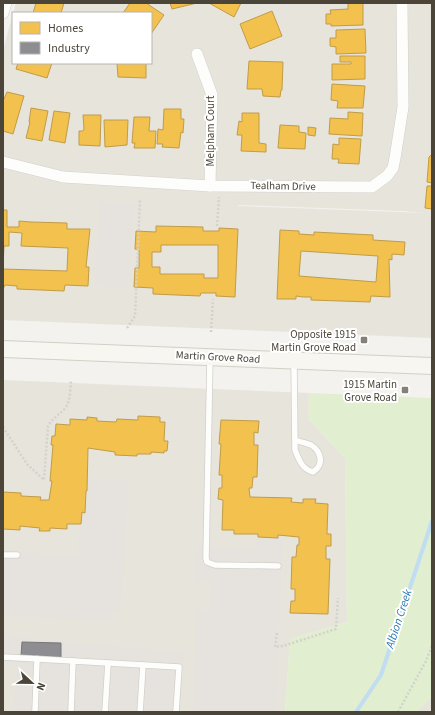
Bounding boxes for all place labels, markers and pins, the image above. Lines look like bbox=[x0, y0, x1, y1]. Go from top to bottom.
place label: Opposite 1915 Martin Grove Road bbox=[271, 327, 356, 355]
marker: Opposite 1915 Martin Grove Road bbox=[359, 335, 369, 345]
place label: 1915 Martin Grove Road bbox=[343, 377, 397, 405]
marker: 1915 Martin Grove Road bbox=[400, 385, 410, 395]

